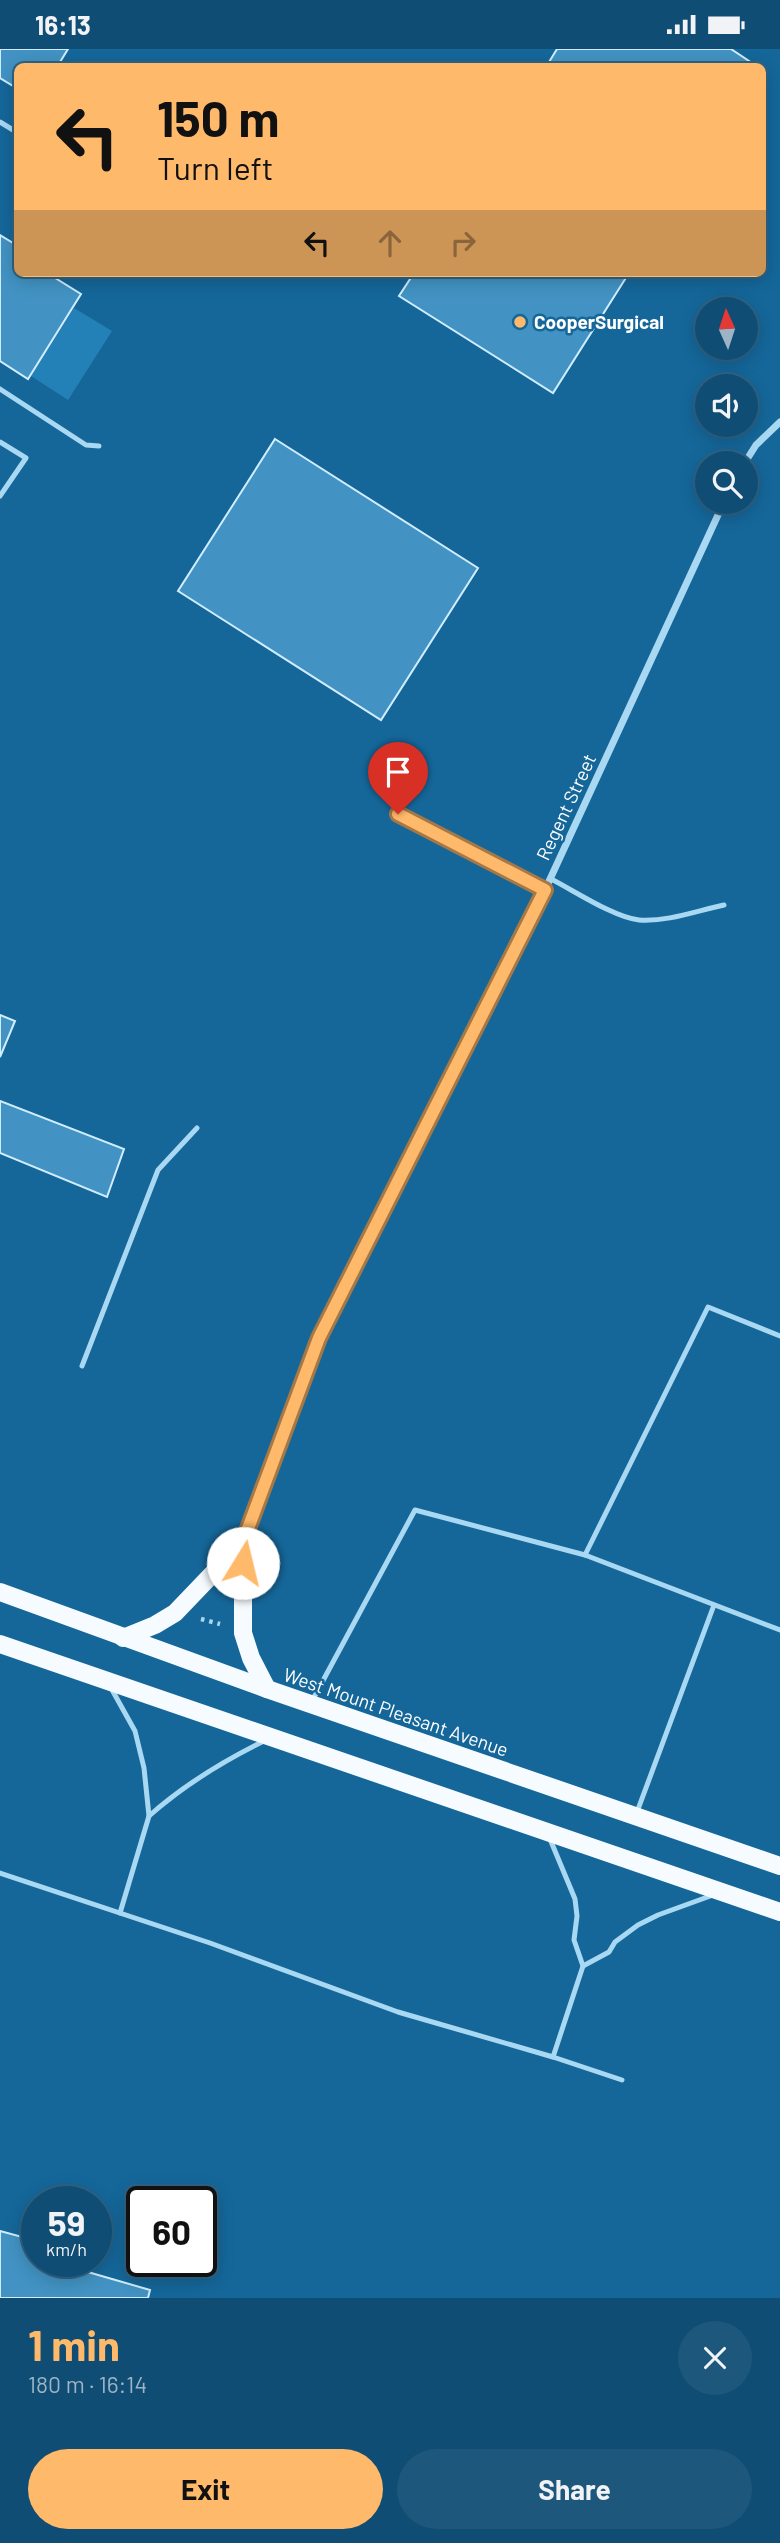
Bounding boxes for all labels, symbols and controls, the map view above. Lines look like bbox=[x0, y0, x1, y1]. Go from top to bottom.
text: 16:13 bbox=[35, 9, 91, 40]
text: 150 m bbox=[157, 88, 279, 147]
icon: left bbox=[42, 91, 133, 182]
text: Turn left bbox=[157, 148, 274, 186]
icon: left bbox=[298, 224, 336, 262]
icon: ahead bbox=[371, 224, 409, 262]
icon: right bbox=[444, 224, 482, 262]
north arrow bbox=[695, 297, 758, 361]
map controls bbox=[695, 297, 758, 514]
place label: CooperSurgical bbox=[534, 310, 664, 333]
marker: CooperSurgical bbox=[512, 314, 528, 330]
button: sound bbox=[695, 374, 758, 437]
button: search bbox=[695, 451, 758, 514]
pin bbox=[368, 742, 428, 814]
street label: Regent Street bbox=[531, 750, 600, 864]
icon: arrive bbox=[379, 753, 417, 791]
position arrow bbox=[206, 1526, 280, 1600]
street label: West Mount Pleasant Avenue bbox=[281, 1662, 512, 1761]
speed limit sign: 60 bbox=[126, 2186, 217, 2277]
text: 59 bbox=[48, 2201, 85, 2243]
text: km/h bbox=[46, 2238, 87, 2260]
text: 1 min bbox=[28, 2319, 120, 2369]
button: close bbox=[678, 2321, 752, 2395]
text: 180 m · 16:14 bbox=[28, 2370, 147, 2398]
button: Exit bbox=[28, 2449, 383, 2529]
button: Share bbox=[397, 2449, 752, 2529]

